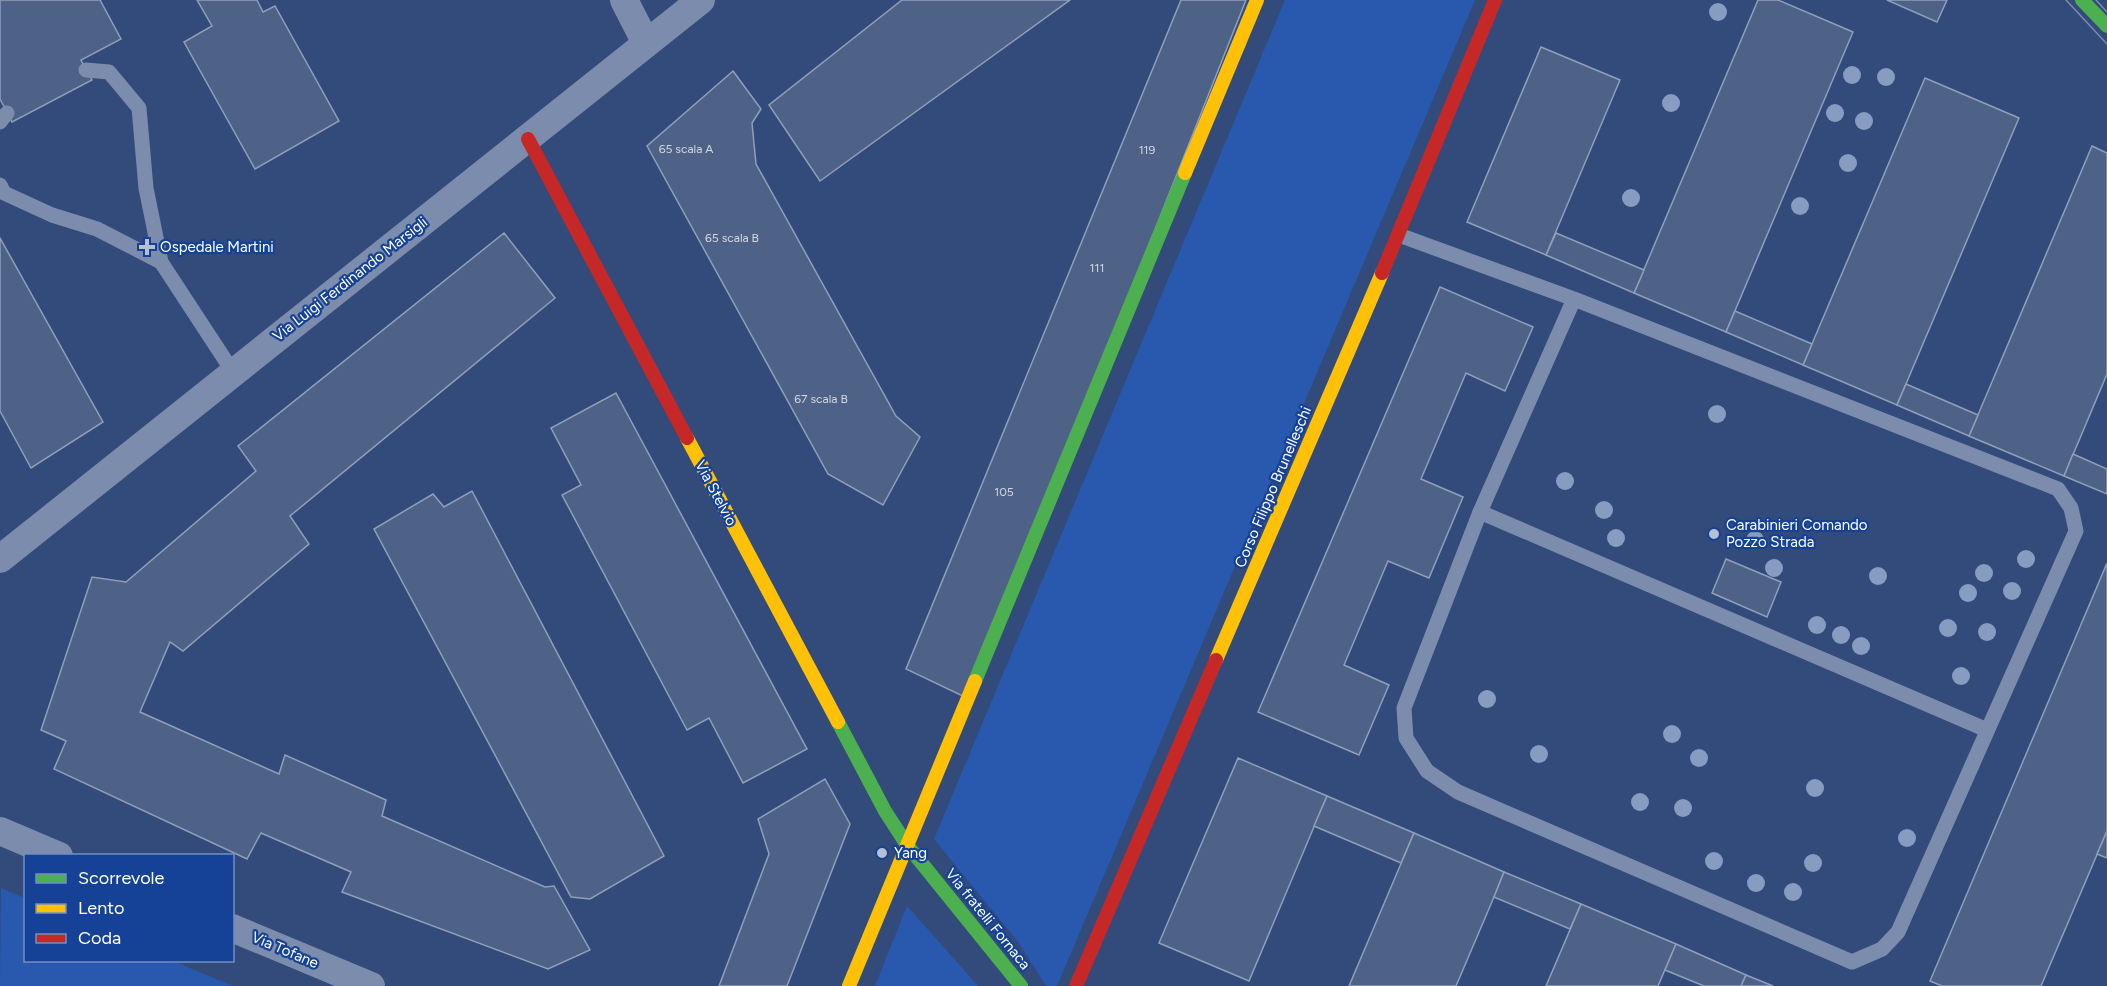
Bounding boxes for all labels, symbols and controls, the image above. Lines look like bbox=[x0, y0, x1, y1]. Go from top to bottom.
house number: 65 scala A bbox=[659, 142, 713, 156]
house number: 119 bbox=[1139, 143, 1156, 157]
street label: Via Luigi Ferdinando Marsigli bbox=[269, 213, 431, 345]
house number: 65 scala B bbox=[705, 231, 759, 245]
marker: Ospedale Martini bbox=[138, 238, 156, 256]
place label: Ospedale Martini bbox=[160, 238, 274, 256]
house number: 111 bbox=[1090, 261, 1104, 275]
house number: 67 scala B bbox=[794, 392, 848, 406]
street label: Corso Filippo Brunelleschi bbox=[1231, 404, 1315, 570]
street label: Via Stelvio bbox=[691, 457, 741, 529]
house number: 105 bbox=[994, 485, 1014, 499]
place label: Carabinieri Comando Pozzo Strada bbox=[1726, 516, 1868, 551]
marker: Carabinieri Comando Pozzo Strada bbox=[1707, 527, 1721, 541]
place label: Yang bbox=[894, 844, 927, 862]
marker: Yang bbox=[875, 846, 889, 860]
legend bbox=[24, 854, 234, 962]
street label: Via fratelli Fornaca bbox=[942, 865, 1034, 973]
text: Scorrevole bbox=[78, 867, 165, 889]
text: Lento bbox=[78, 897, 124, 919]
text: Coda bbox=[78, 927, 121, 949]
street label: Via Tofane bbox=[249, 928, 321, 972]

